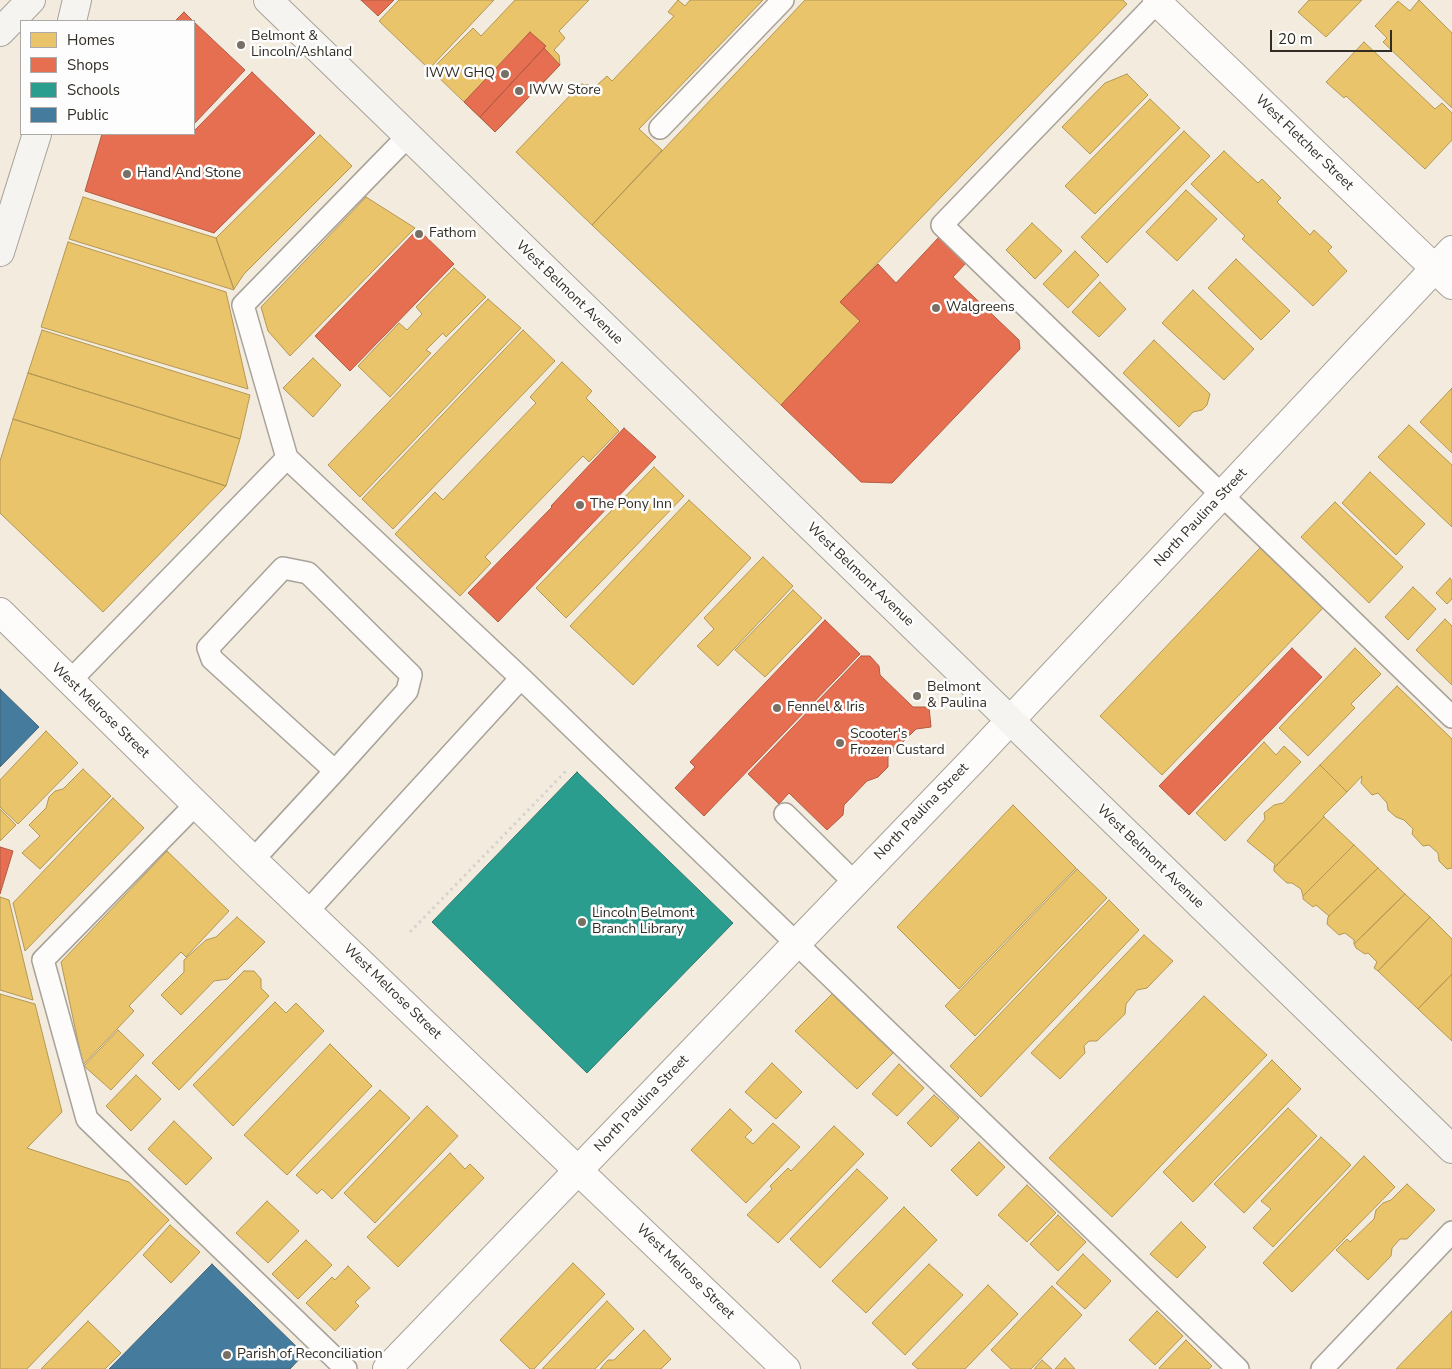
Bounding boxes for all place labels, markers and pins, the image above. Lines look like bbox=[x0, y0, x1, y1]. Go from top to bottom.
place label: Belmont & Lincoln/Ashland bbox=[251, 29, 352, 62]
marker: Belmont & Lincoln/Ashland bbox=[235, 39, 247, 51]
place label: IWW GHQ bbox=[425, 66, 495, 82]
marker: IWW GHQ bbox=[499, 68, 511, 80]
place label: IWW Store bbox=[529, 83, 601, 99]
marker: IWW Store bbox=[513, 85, 525, 97]
place label: Hand And Stone bbox=[137, 166, 241, 182]
marker: Hand And Stone bbox=[121, 168, 133, 180]
place label: Fathom bbox=[429, 226, 476, 242]
marker: Fathom bbox=[413, 228, 425, 240]
place label: Walgreens bbox=[946, 300, 1015, 316]
marker: Walgreens bbox=[930, 302, 942, 314]
place label: The Pony Inn bbox=[590, 497, 672, 513]
marker: The Pony Inn bbox=[574, 499, 586, 511]
place label: Belmont & Paulina bbox=[927, 680, 987, 712]
marker: Belmont & Paulina bbox=[911, 690, 923, 702]
place label: Fennel & Iris bbox=[787, 700, 865, 716]
marker: Fennel & Iris bbox=[771, 702, 783, 714]
place label: Scooter's Frozen Custard bbox=[850, 727, 945, 760]
marker: Scooter's Frozen Custard bbox=[834, 737, 846, 749]
place label: Lincoln Belmont Branch Library bbox=[592, 906, 694, 939]
marker: Lincoln Belmont Branch Library bbox=[576, 916, 588, 928]
place label: Parish of Reconciliation bbox=[237, 1347, 383, 1363]
marker: Parish of Reconciliation bbox=[221, 1349, 233, 1361]

